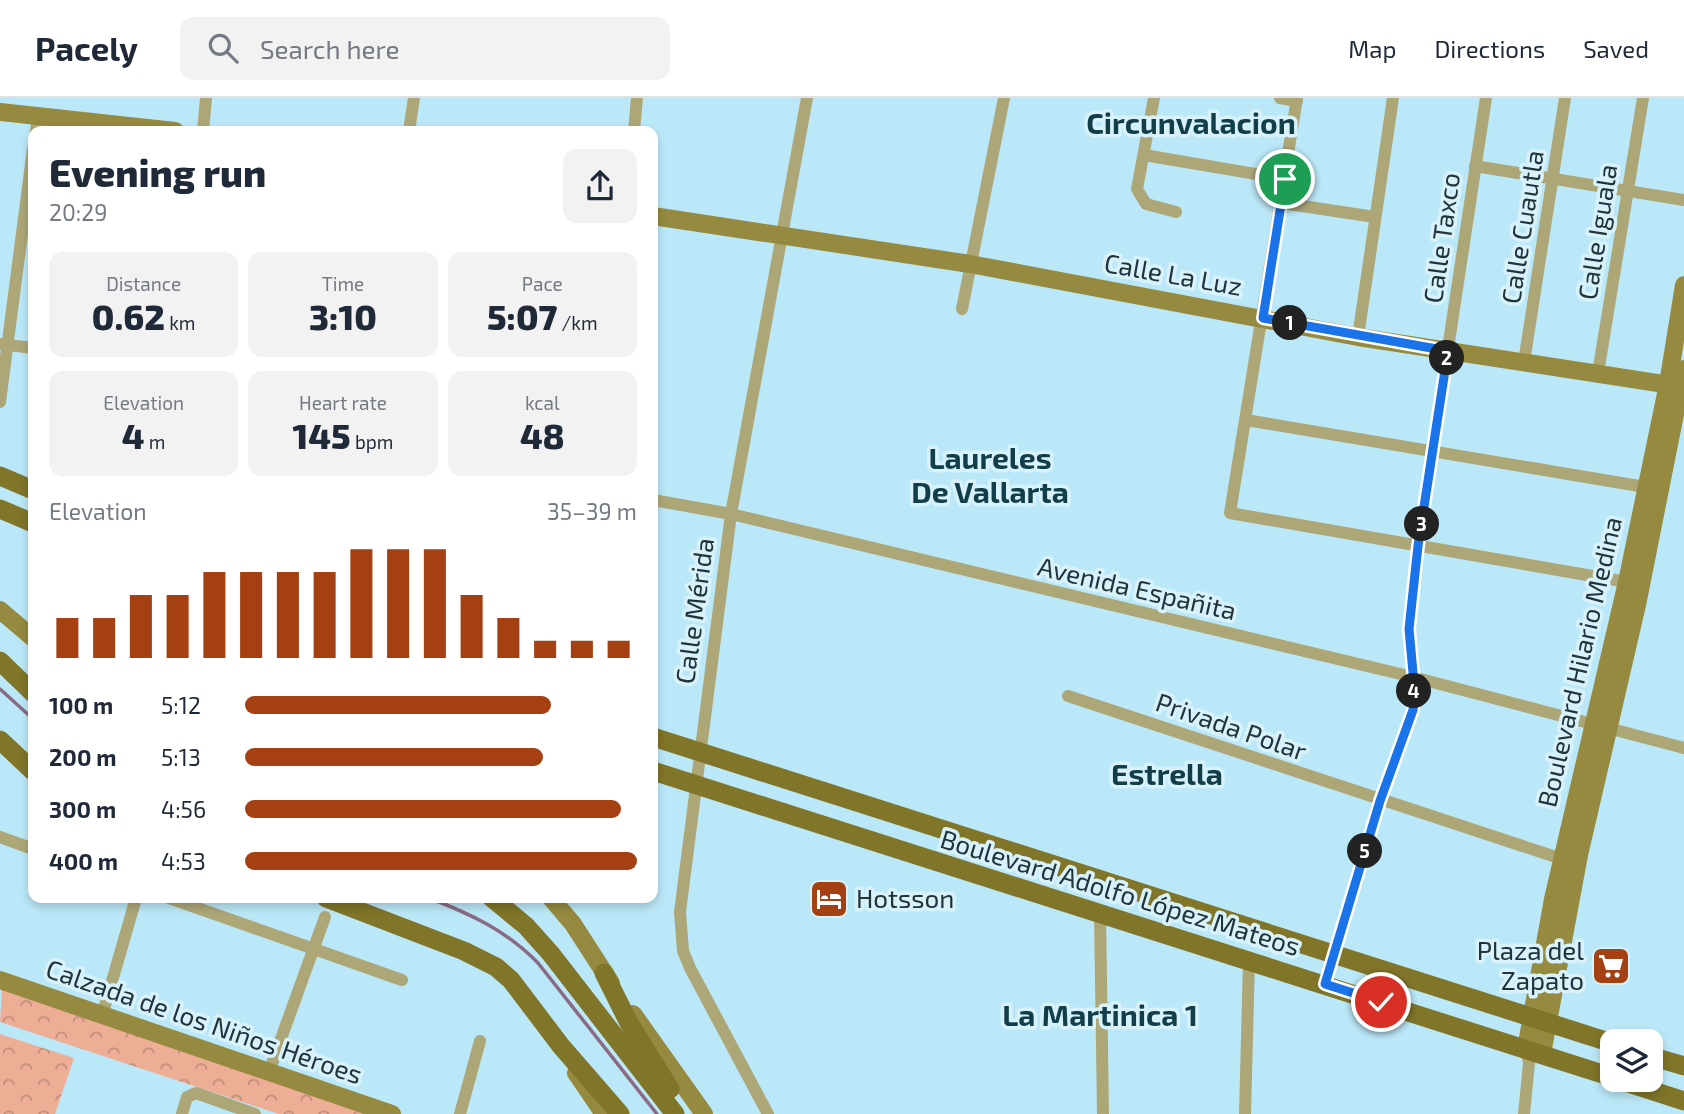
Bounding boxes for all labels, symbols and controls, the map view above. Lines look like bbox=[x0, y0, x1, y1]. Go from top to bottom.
search box bbox=[180, 17, 670, 80]
text: Pacely bbox=[35, 28, 138, 68]
icon: search bbox=[204, 29, 242, 67]
text: Search here bbox=[260, 33, 400, 64]
text: Map bbox=[1348, 34, 1396, 63]
text: Directions bbox=[1434, 34, 1545, 63]
text: Saved bbox=[1583, 34, 1649, 63]
district label: Circunvalacion bbox=[1086, 104, 1296, 140]
street label: Calle Cuautla bbox=[1494, 148, 1549, 306]
text: Evening run bbox=[49, 149, 266, 195]
button: share bbox=[563, 149, 637, 223]
pin bbox=[1255, 149, 1315, 209]
icon: arrive bbox=[1266, 160, 1304, 198]
street label: Calle Iguala bbox=[1571, 162, 1623, 302]
street label: Calle Taxco bbox=[1416, 171, 1465, 305]
text: 20:29 bbox=[49, 198, 107, 226]
street label: Calle La Luz bbox=[1102, 246, 1244, 301]
text: Distance bbox=[106, 272, 181, 295]
text: Time bbox=[322, 272, 364, 295]
text: Pace bbox=[522, 272, 563, 295]
text: 0.62 bbox=[92, 295, 165, 337]
text: 3:10 bbox=[309, 295, 377, 337]
text: 5:07 bbox=[487, 295, 557, 337]
pin: 1 bbox=[1272, 306, 1308, 341]
text: km bbox=[165, 311, 196, 334]
text: /km bbox=[557, 311, 598, 334]
text: 1 bbox=[1285, 311, 1294, 334]
pin: 2 bbox=[1430, 341, 1464, 376]
text: 2 bbox=[1441, 346, 1452, 369]
text: Elevation bbox=[103, 391, 184, 414]
text: Heart rate bbox=[299, 391, 387, 414]
text: kcal bbox=[525, 391, 560, 414]
text: 4 bbox=[122, 414, 145, 456]
text: 145 bbox=[293, 414, 351, 456]
text: 48 bbox=[520, 414, 565, 456]
text: m bbox=[145, 430, 165, 453]
text: bpm bbox=[351, 430, 393, 453]
district label: Laureles De Vallarta bbox=[911, 439, 1069, 509]
text: Elevation bbox=[49, 497, 147, 525]
text: 35–39 m bbox=[547, 497, 637, 525]
pin: 3 bbox=[1404, 506, 1440, 542]
text: 3 bbox=[1416, 512, 1427, 535]
street label: Boulevard Hilario Medina bbox=[1530, 514, 1627, 810]
street label: Calle Mérida bbox=[668, 536, 719, 686]
street label: Avenida Españita bbox=[1035, 550, 1240, 625]
pin: 4 bbox=[1396, 674, 1432, 708]
text: 4 bbox=[1407, 679, 1420, 702]
street label: Privada Polar bbox=[1152, 685, 1311, 766]
text: 100 m bbox=[49, 691, 113, 719]
text: 5:12 bbox=[161, 691, 201, 719]
text: 200 m bbox=[49, 743, 117, 771]
text: 5:13 bbox=[161, 743, 201, 771]
district label: Estrella bbox=[1111, 755, 1223, 791]
text: 300 m bbox=[49, 795, 116, 823]
text: 4:56 bbox=[161, 795, 206, 823]
street label: Boulevard Adolfo López Mateos bbox=[937, 822, 1304, 961]
pin: 5 bbox=[1348, 834, 1382, 868]
text: 5 bbox=[1359, 839, 1370, 862]
text: 400 m bbox=[49, 847, 118, 875]
text: 4:53 bbox=[161, 847, 206, 875]
hotel icon: Hotsson bbox=[808, 878, 850, 920]
place label: Hotsson bbox=[856, 882, 954, 913]
place label: Plaza del Zapato bbox=[1477, 934, 1584, 995]
supermarket icon: Plaza del Zapato bbox=[1590, 945, 1632, 987]
street label: Calzada de los Niños Héroes bbox=[42, 952, 367, 1089]
pin bbox=[1351, 972, 1411, 1032]
icon: check bbox=[1362, 983, 1400, 1021]
district label: La Martinica 1 bbox=[1002, 996, 1198, 1032]
map controls bbox=[1600, 1029, 1663, 1092]
button: layers bbox=[1600, 1029, 1663, 1092]

